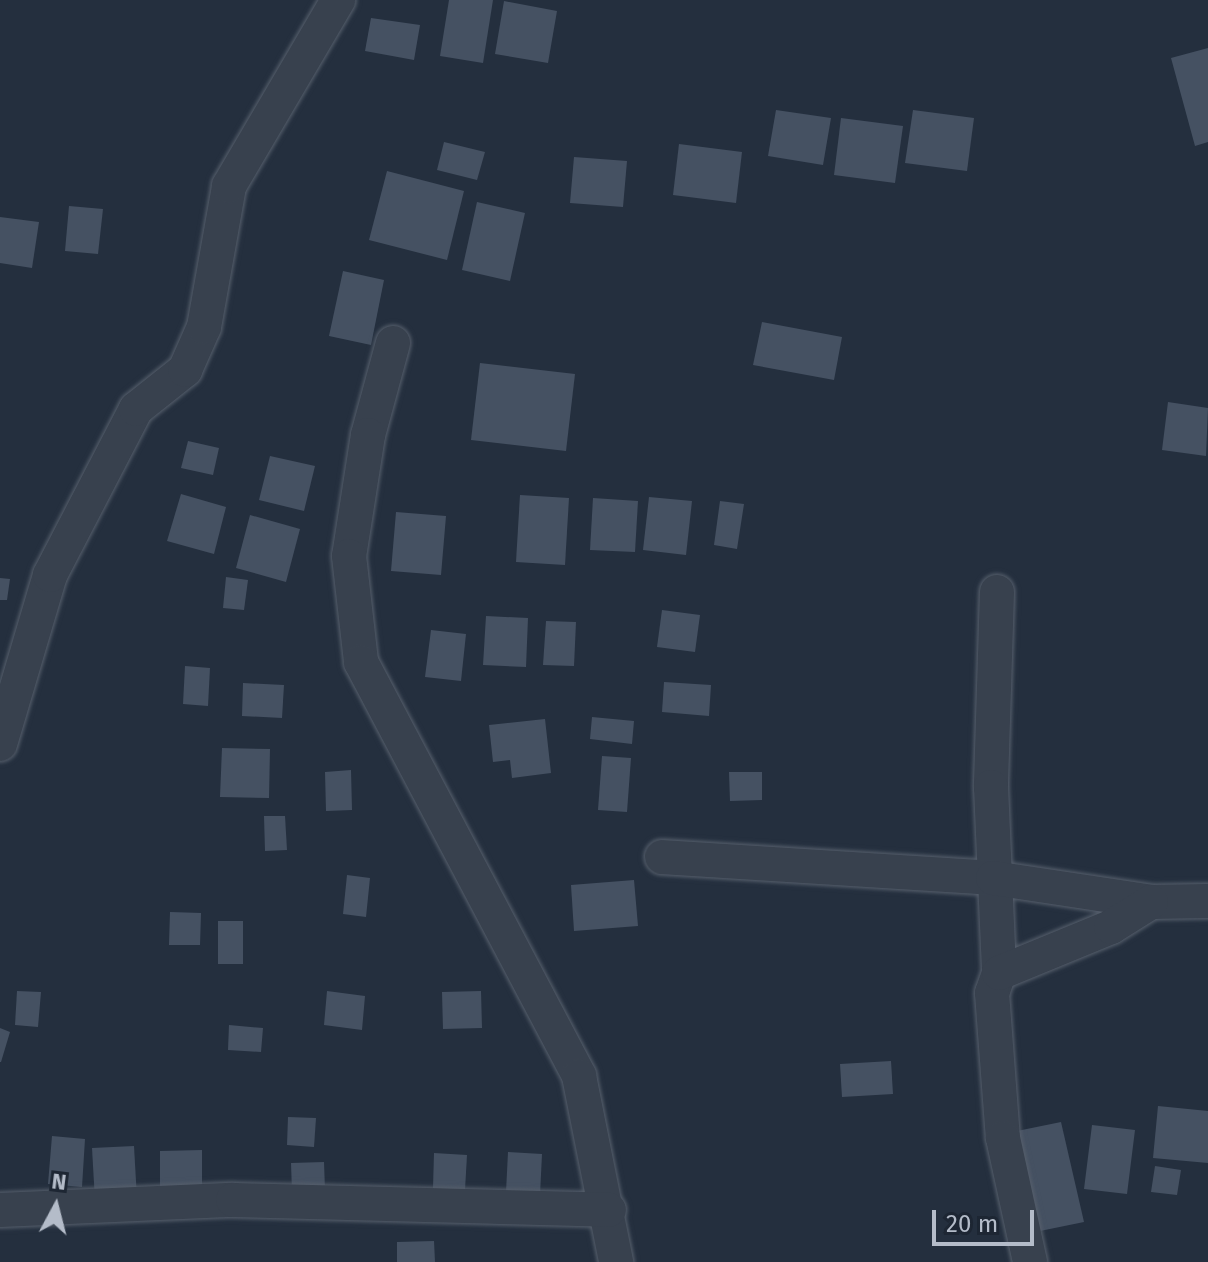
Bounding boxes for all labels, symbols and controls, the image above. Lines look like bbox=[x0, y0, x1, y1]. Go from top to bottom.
north arrow bbox=[16, 1166, 96, 1246]
text: N bbox=[50, 1167, 68, 1196]
scale bar bbox=[936, 1194, 1038, 1244]
text: 20 m bbox=[946, 1210, 998, 1238]

